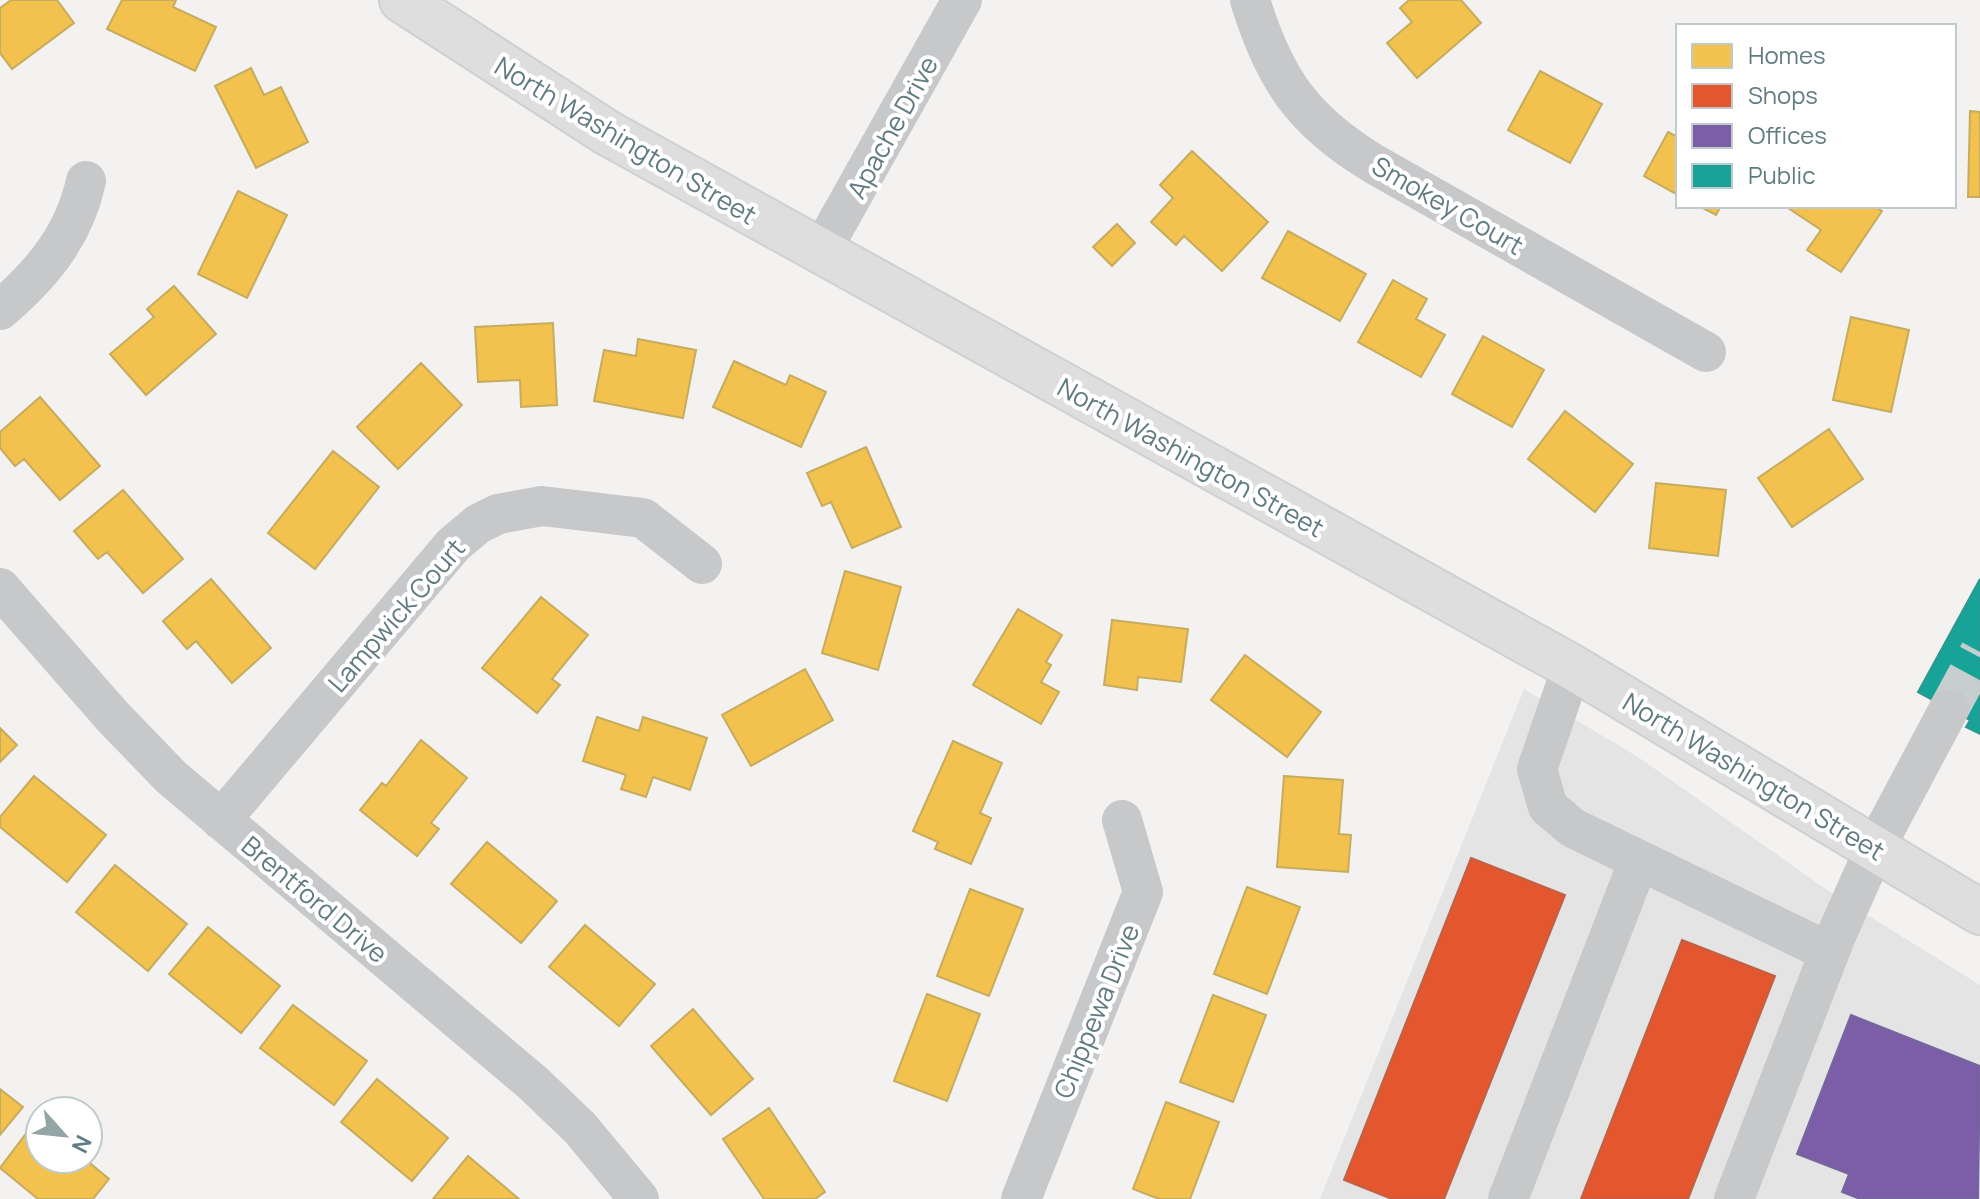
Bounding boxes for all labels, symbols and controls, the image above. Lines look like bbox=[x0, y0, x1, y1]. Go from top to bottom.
legend bbox=[1676, 24, 1956, 208]
text: Homes bbox=[1748, 38, 1826, 71]
street label: North Washington Street bbox=[488, 47, 764, 233]
street label: Apache Drive bbox=[838, 49, 946, 205]
text: Shops bbox=[1748, 78, 1818, 111]
text: Offices bbox=[1748, 118, 1827, 151]
street label: Smokey Court bbox=[1366, 147, 1530, 263]
text: Public bbox=[1748, 158, 1815, 191]
street label: North Washington Street bbox=[1051, 369, 1331, 545]
street label: Lampwick Court bbox=[319, 531, 473, 699]
street label: North Washington Street bbox=[1616, 683, 1892, 869]
street label: Brentford Drive bbox=[234, 827, 396, 971]
street label: Chippewa Drive bbox=[1045, 918, 1147, 1104]
north arrow bbox=[24, 1095, 104, 1175]
text: N bbox=[65, 1130, 99, 1158]

